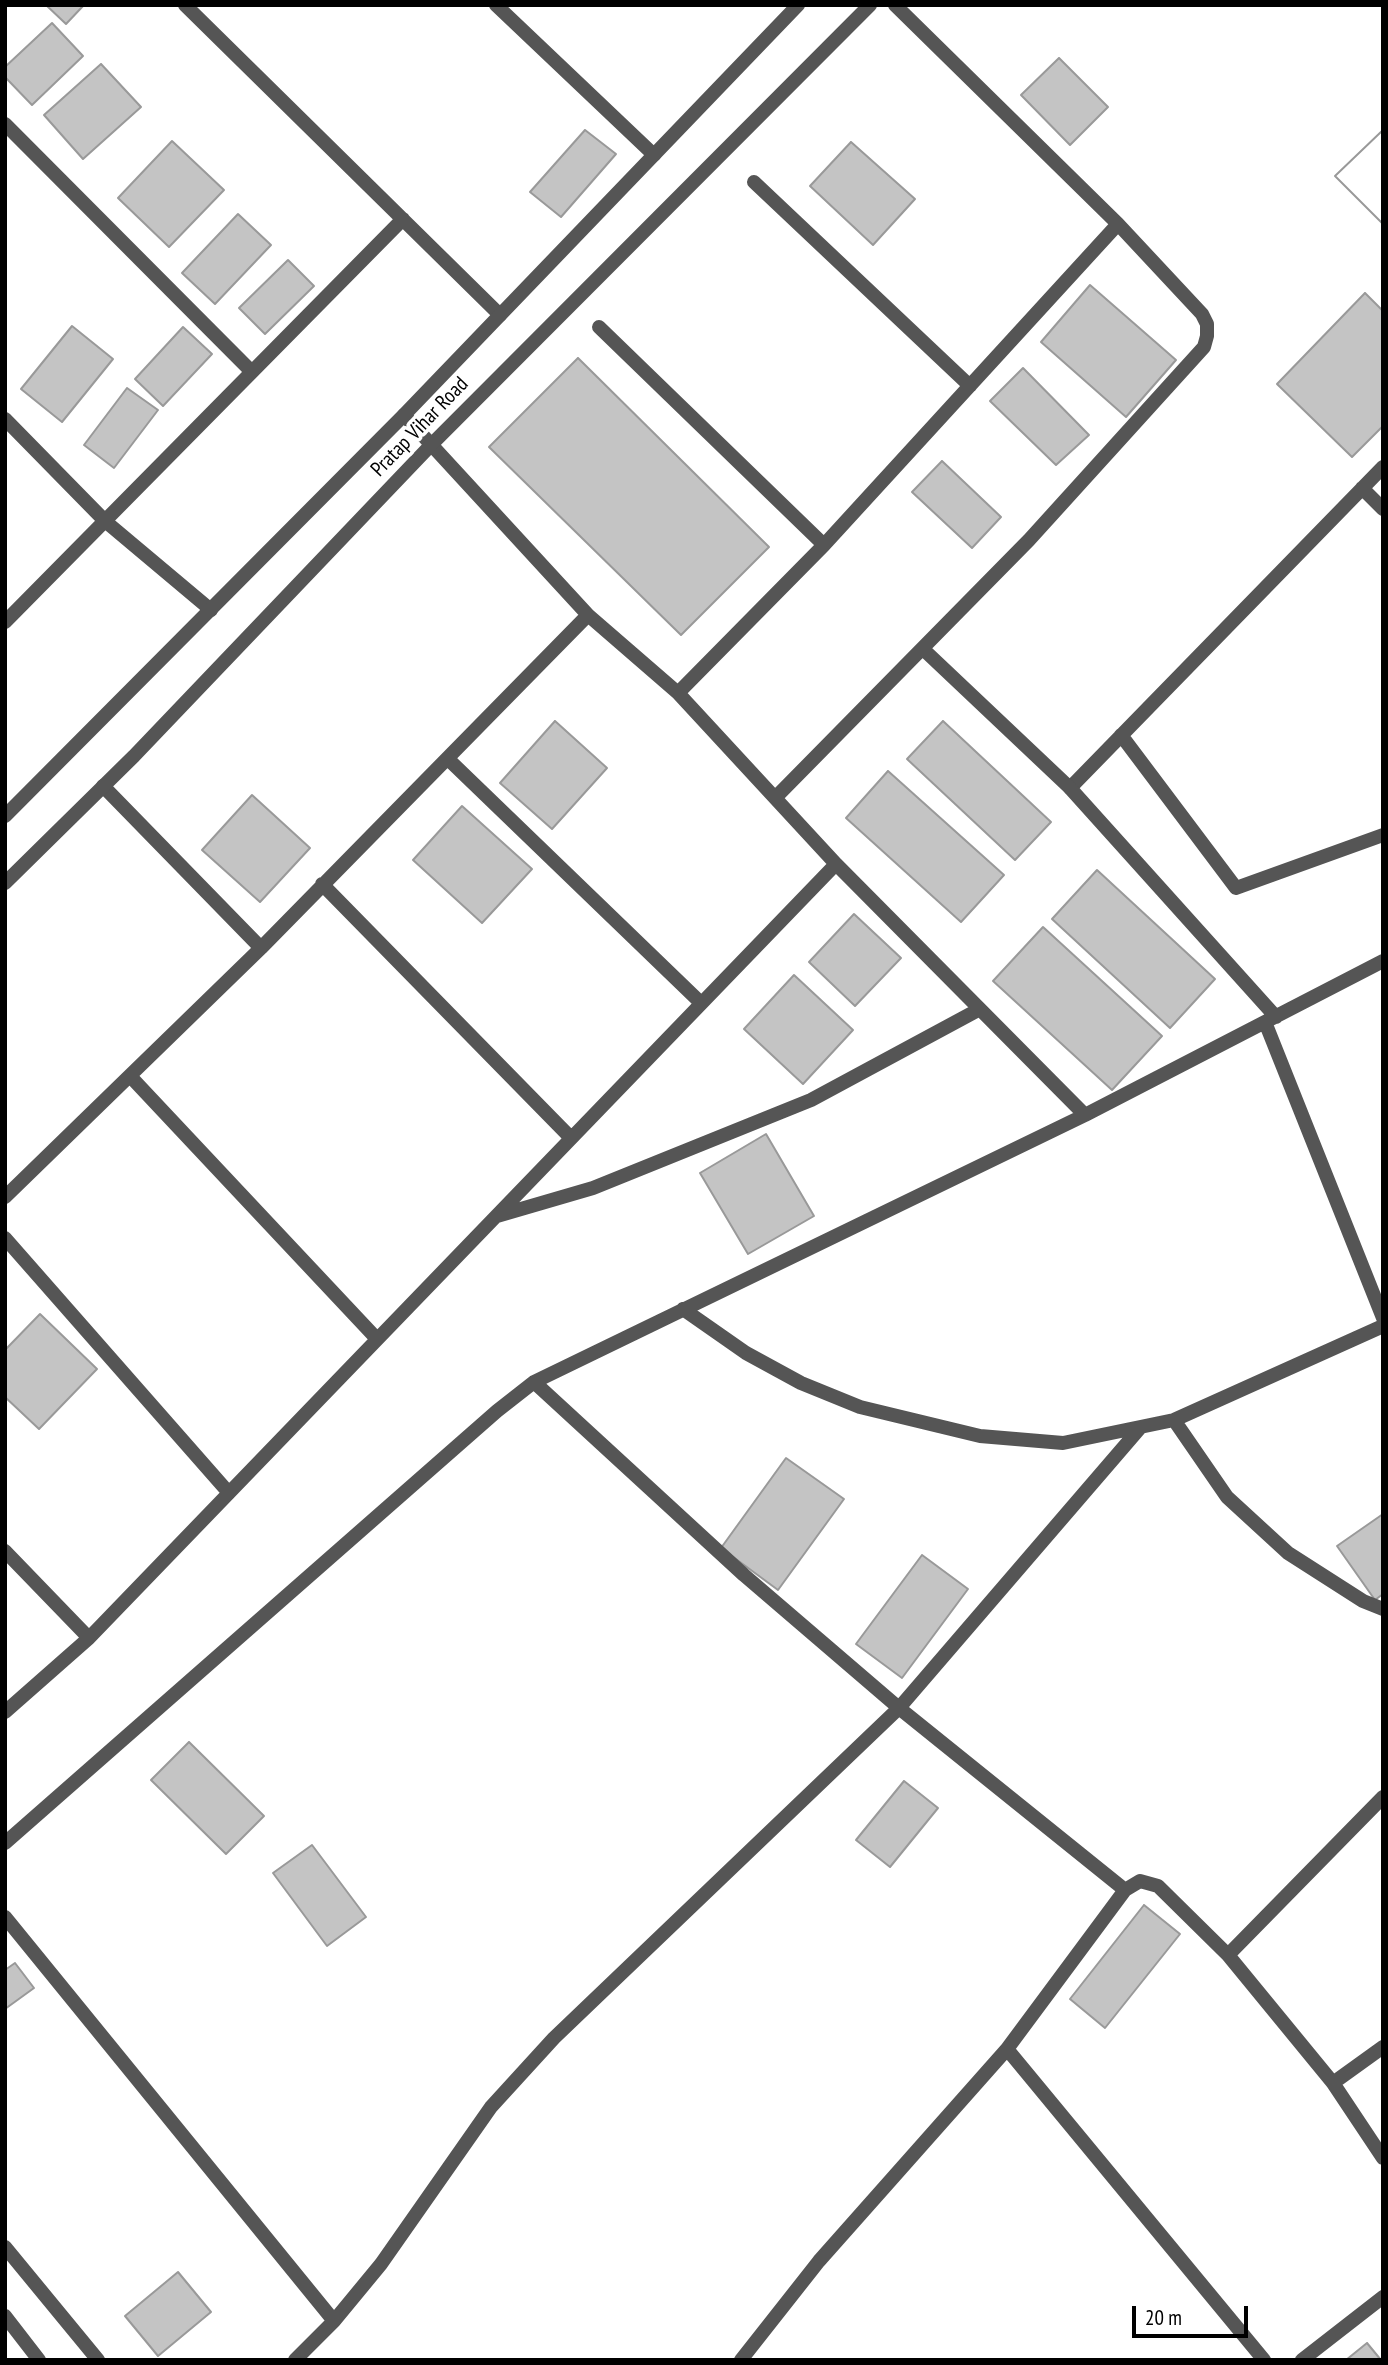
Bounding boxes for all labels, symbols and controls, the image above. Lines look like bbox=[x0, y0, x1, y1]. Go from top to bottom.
street label: Pratap Vihar Road bbox=[366, 372, 474, 482]
scale bar bbox=[1136, 2292, 1252, 2336]
text: 20 m bbox=[1145, 2304, 1182, 2331]

